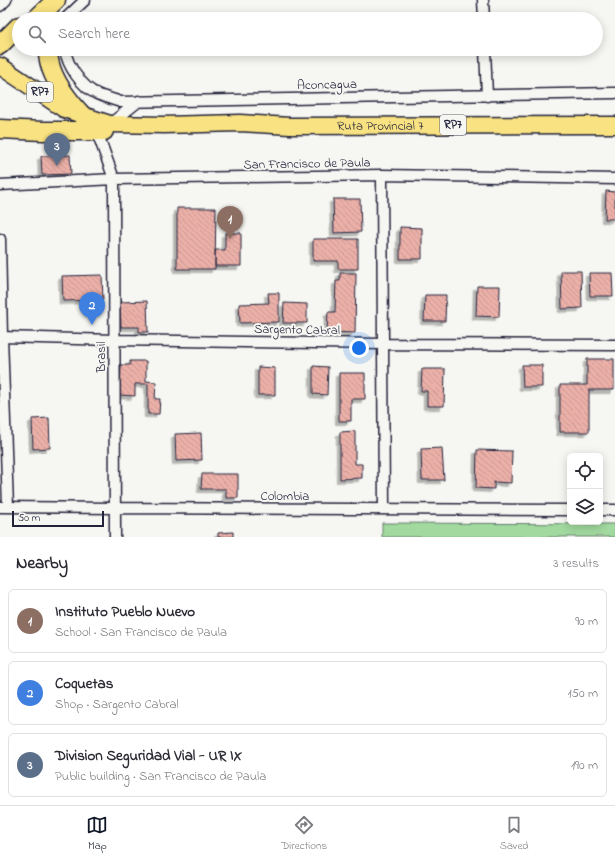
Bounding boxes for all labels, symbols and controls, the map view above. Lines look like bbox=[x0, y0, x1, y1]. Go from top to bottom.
search box bbox=[12, 12, 603, 56]
icon: search bbox=[26, 23, 48, 45]
text: Search here bbox=[58, 23, 130, 45]
street label: Aconcagua bbox=[297, 75, 357, 96]
road number: RP7 bbox=[27, 82, 53, 102]
road number: RP7 bbox=[440, 115, 466, 135]
street label: Ruta Provincial 7 bbox=[337, 116, 424, 135]
pin: 3 bbox=[44, 133, 70, 166]
street label: San Francisco de Paula bbox=[243, 153, 371, 175]
pin: 1 bbox=[217, 206, 243, 239]
pin: 2 bbox=[79, 292, 105, 325]
street label: Sargento Cabral bbox=[254, 320, 340, 341]
your location bbox=[349, 338, 369, 358]
street label: Brasil bbox=[92, 342, 111, 373]
map controls bbox=[567, 453, 603, 525]
button: locate bbox=[567, 453, 603, 489]
street label: Colombia bbox=[261, 487, 309, 506]
button: layers bbox=[567, 489, 603, 525]
scale bar bbox=[12, 509, 104, 528]
text: 50 m bbox=[18, 510, 40, 526]
text: Nearby bbox=[16, 551, 68, 576]
text: 3 results bbox=[553, 554, 599, 573]
text: Instituto Pueblo Nuevo bbox=[55, 601, 195, 623]
text: 1 bbox=[28, 612, 32, 631]
text: 90 m bbox=[575, 612, 598, 631]
text: School · San Francisco de Paula bbox=[55, 623, 227, 642]
text: Coquetas bbox=[55, 673, 113, 695]
text: 2 bbox=[27, 684, 33, 703]
text: 150 m bbox=[567, 684, 598, 703]
text: Shop · Sargento Cabral bbox=[55, 695, 179, 714]
text: Division Seguridad Vial - UR IX bbox=[55, 745, 242, 767]
text: 3 bbox=[27, 756, 33, 775]
text: 190 m bbox=[571, 756, 598, 775]
text: Public building · San Francisco de Paula bbox=[55, 767, 266, 786]
tab: Map bbox=[86, 814, 108, 854]
tab: Directions bbox=[281, 814, 327, 854]
tab: Saved bbox=[500, 814, 529, 854]

